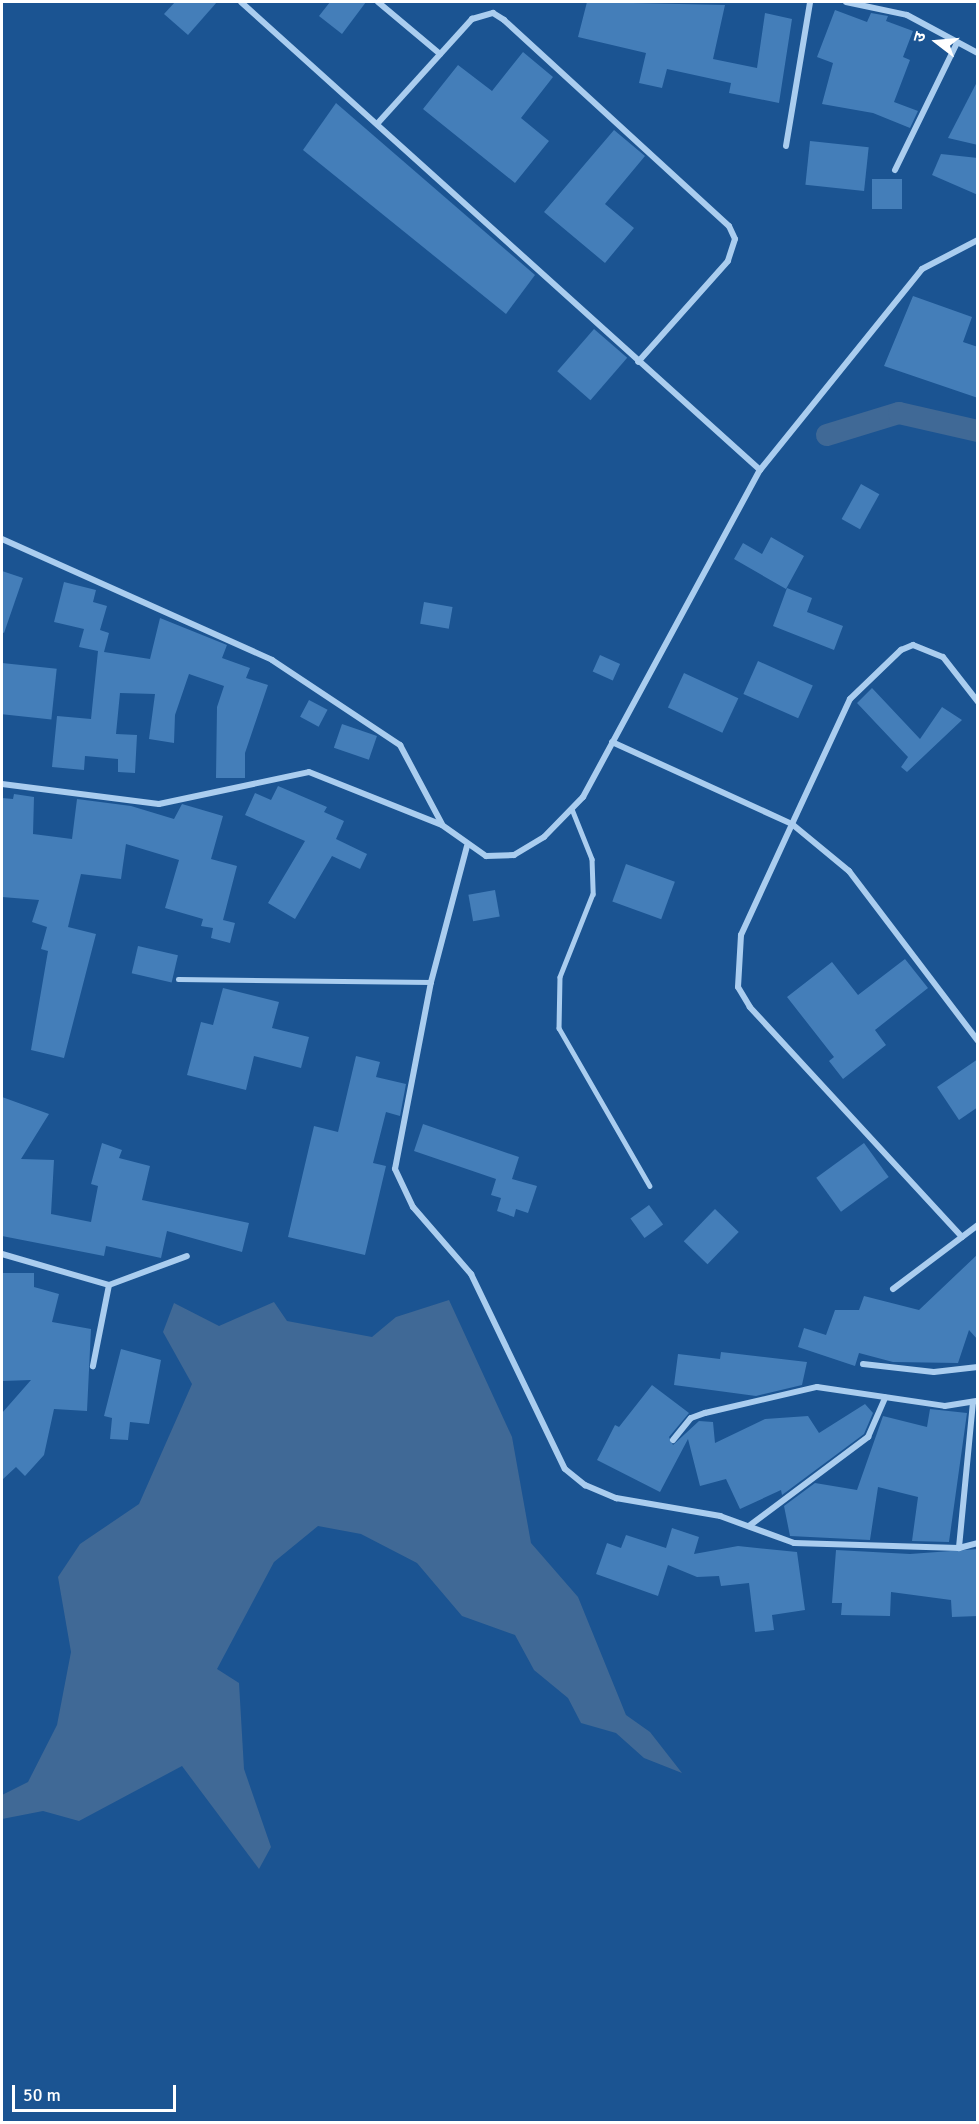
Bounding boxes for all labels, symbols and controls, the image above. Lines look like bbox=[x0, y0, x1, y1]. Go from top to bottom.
north arrow bbox=[907, 12, 967, 72]
text: उ bbox=[909, 30, 931, 44]
scale bar bbox=[15, 2073, 178, 2111]
text: 50 m bbox=[23, 2084, 61, 2106]

